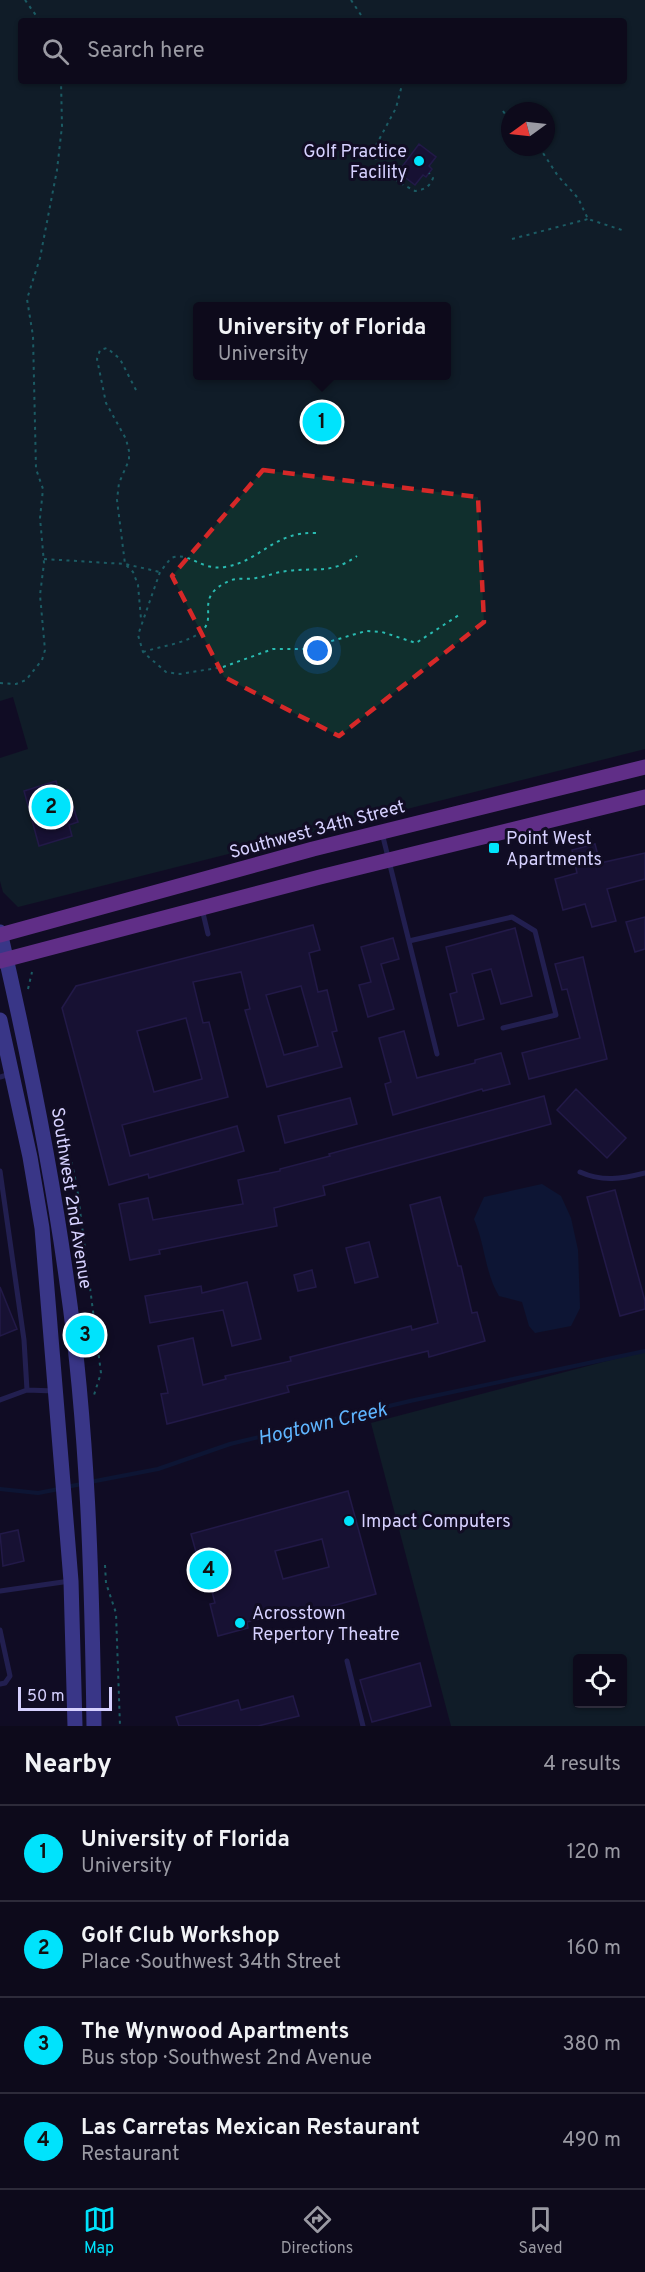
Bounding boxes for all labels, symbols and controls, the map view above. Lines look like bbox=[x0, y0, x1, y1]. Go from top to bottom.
search box bbox=[18, 18, 627, 84]
icon: search bbox=[39, 35, 72, 68]
text: Search here bbox=[87, 38, 205, 65]
north arrow bbox=[501, 102, 555, 156]
place label: Golf Practice Facility bbox=[303, 141, 407, 185]
marker: Golf Practice Facility bbox=[412, 154, 426, 168]
popup bbox=[193, 302, 451, 380]
text: University of Florida bbox=[218, 315, 426, 342]
text: University bbox=[218, 342, 309, 368]
pin: 1 bbox=[302, 400, 342, 444]
your location bbox=[303, 636, 332, 665]
pin: 2 bbox=[32, 784, 70, 830]
street label: Southwest 34th Street bbox=[227, 796, 408, 865]
place label: Point West Apartments bbox=[506, 828, 602, 872]
marker: Point West Apartments bbox=[487, 841, 501, 855]
street label: Southwest 2nd Avenue bbox=[45, 1106, 96, 1291]
pin: 3 bbox=[66, 1312, 104, 1358]
water label: Hogtown Creek bbox=[255, 1397, 390, 1452]
place label: Impact Computers bbox=[361, 1511, 511, 1534]
marker: Impact Computers bbox=[342, 1514, 356, 1528]
pin: 4 bbox=[190, 1548, 228, 1592]
place label: Acrosstown Repertory Theatre bbox=[252, 1603, 400, 1647]
marker: Acrosstown Repertory Theatre bbox=[233, 1616, 247, 1630]
map controls bbox=[573, 1654, 627, 1708]
button: locate bbox=[573, 1654, 627, 1708]
scale bar bbox=[18, 1684, 112, 1712]
text: 50 m bbox=[27, 1687, 65, 1707]
text: Nearby bbox=[24, 1749, 112, 1782]
text: 4 results bbox=[544, 1752, 621, 1778]
text: University of Florida bbox=[81, 1827, 290, 1854]
text: 1 bbox=[40, 1840, 48, 1866]
text: 120 m bbox=[567, 1840, 621, 1866]
text: University bbox=[81, 1854, 172, 1880]
text: Golf Club Workshop bbox=[81, 1923, 280, 1950]
text: 2 bbox=[37, 1936, 50, 1962]
text: 160 m bbox=[567, 1936, 621, 1962]
text: Place · Southwest 34th Street bbox=[81, 1950, 341, 1976]
text: The Wynwood Apartments bbox=[81, 2019, 349, 2046]
text: 3 bbox=[38, 2032, 50, 2058]
text: 380 m bbox=[562, 2032, 621, 2058]
text: Bus stop · Southwest 2nd Avenue bbox=[81, 2046, 372, 2072]
text: Las Carretas Mexican Restaurant bbox=[81, 2115, 420, 2142]
text: 4 bbox=[37, 2128, 50, 2154]
text: 490 m bbox=[563, 2128, 621, 2154]
text: Restaurant bbox=[81, 2142, 180, 2168]
tab: Map bbox=[83, 2203, 116, 2259]
tab: Directions bbox=[281, 2203, 353, 2259]
tab: Saved bbox=[518, 2203, 562, 2259]

